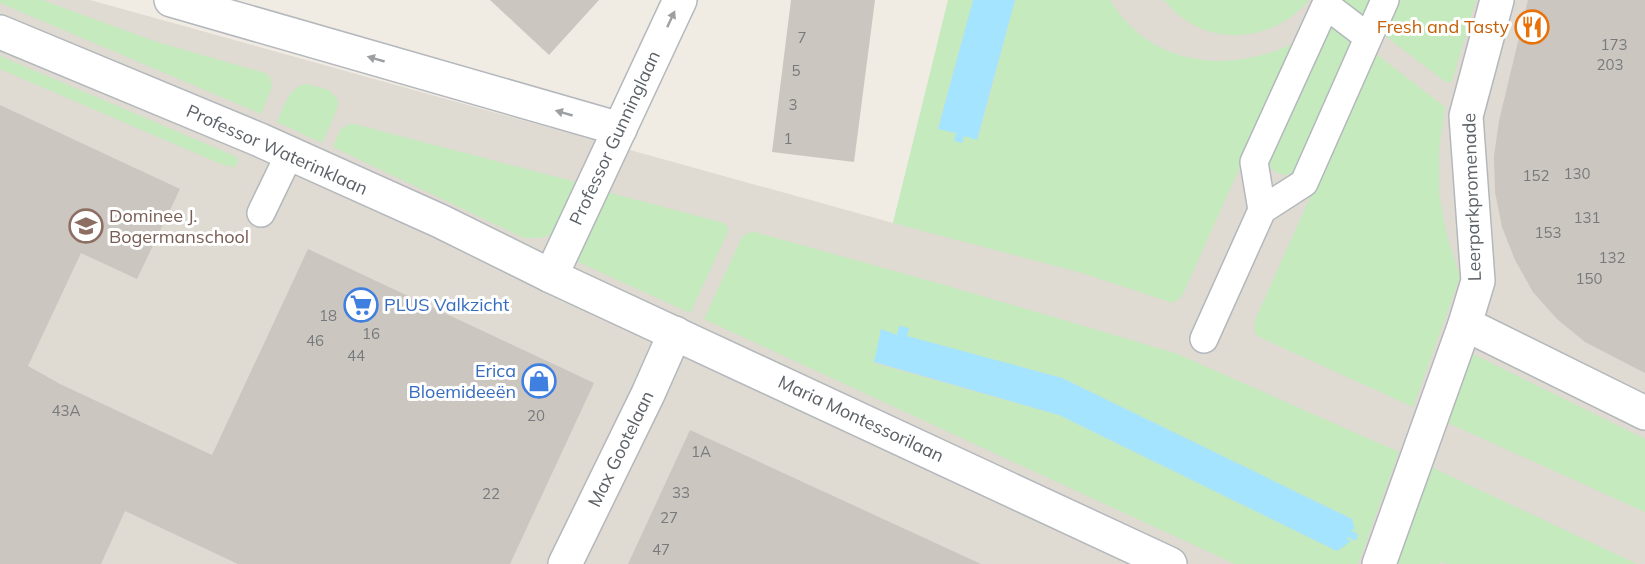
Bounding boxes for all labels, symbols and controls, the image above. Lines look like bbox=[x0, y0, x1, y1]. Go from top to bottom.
restaurant icon: Fresh and Tasty bbox=[1514, 9, 1550, 45]
one-way arrow bbox=[666, 10, 675, 27]
place label: Fresh and Tasty bbox=[1377, 15, 1509, 38]
house number: 7 bbox=[797, 28, 807, 47]
house number: 173 bbox=[1600, 35, 1628, 54]
street label: Professor Gunninglaan bbox=[564, 47, 665, 229]
one-way arrow bbox=[367, 54, 385, 64]
house number: 203 bbox=[1596, 55, 1624, 74]
house number: 5 bbox=[791, 61, 801, 80]
house number: 3 bbox=[788, 95, 798, 114]
street label: Professor Waterinklaan bbox=[183, 99, 371, 200]
one-way arrow bbox=[554, 108, 572, 117]
street label: Leerparkpromenade bbox=[1457, 113, 1486, 282]
house number: 1 bbox=[783, 129, 793, 148]
house number: 130 bbox=[1563, 164, 1591, 183]
house number: 152 bbox=[1522, 166, 1550, 185]
place label: Dominee J. Bogermanschool bbox=[109, 204, 249, 248]
school or university icon: Dominee J. Bogermanschool bbox=[68, 208, 104, 244]
house number: 131 bbox=[1573, 208, 1601, 227]
house number: 153 bbox=[1534, 223, 1562, 242]
house number: 132 bbox=[1598, 248, 1626, 267]
house number: 150 bbox=[1575, 269, 1603, 288]
supermarket icon: PLUS Valkzicht bbox=[343, 287, 379, 323]
place label: PLUS Valkzicht bbox=[384, 293, 509, 316]
house number: 18 bbox=[319, 306, 337, 325]
house number: 16 bbox=[362, 324, 380, 343]
house number: 46 bbox=[306, 331, 324, 350]
house number: 44 bbox=[347, 346, 365, 365]
place label: Erica Bloemideeën bbox=[409, 359, 516, 403]
shop icon: Erica Bloemideeën bbox=[521, 363, 557, 399]
street label: Maria Montessorilaan bbox=[775, 370, 948, 467]
street label: Max Gootelaan bbox=[582, 387, 659, 511]
house number: 43A bbox=[51, 401, 81, 420]
house number: 20 bbox=[527, 406, 545, 425]
house number: 1A bbox=[691, 442, 711, 461]
house number: 33 bbox=[672, 483, 690, 502]
house number: 22 bbox=[482, 484, 500, 503]
house number: 27 bbox=[660, 508, 678, 527]
house number: 47 bbox=[652, 540, 670, 559]

